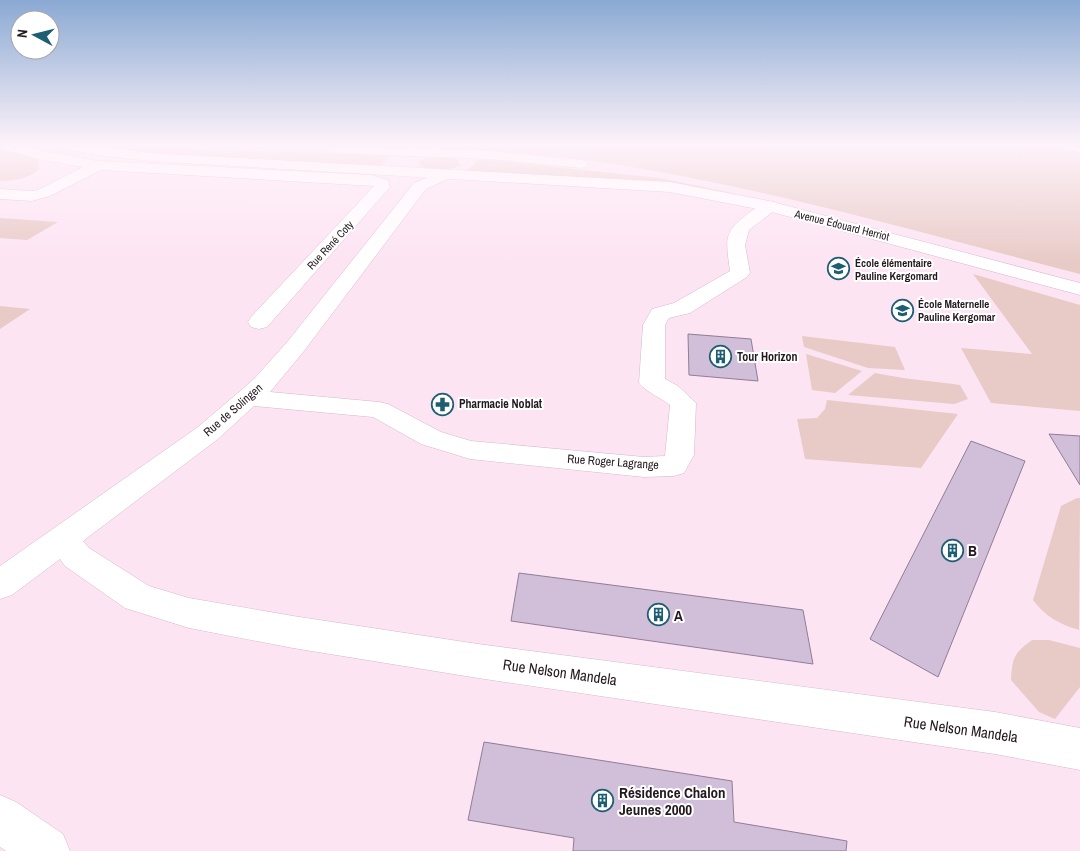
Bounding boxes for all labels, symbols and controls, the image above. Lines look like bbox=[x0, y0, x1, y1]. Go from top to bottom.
north arrow bbox=[10, 10, 60, 60]
text: N bbox=[13, 28, 32, 39]
street label: Avenue Édouard Herriot bbox=[792, 206, 891, 244]
street label: Rue René Coty bbox=[304, 217, 356, 272]
place label: École élémentaire Pauline Kergomard bbox=[855, 256, 938, 283]
school or university icon: École élémentaire Pauline Kergomard bbox=[827, 257, 851, 281]
place label: École Maternelle Pauline Kergomar bbox=[918, 297, 996, 324]
school or university icon: École Maternelle Pauline Kergomar bbox=[890, 298, 914, 322]
building icon: Tour Horizon bbox=[709, 345, 733, 369]
place label: Tour Horizon bbox=[737, 349, 798, 365]
street label: Rue de Solingen bbox=[200, 380, 266, 440]
pharmacy icon: Pharmacie Noblat bbox=[431, 392, 455, 416]
place label: Pharmacie Noblat bbox=[459, 396, 543, 412]
street label: Rue Roger Lagrange bbox=[567, 451, 659, 473]
building icon: B bbox=[940, 538, 964, 562]
place label: B bbox=[968, 540, 977, 561]
building icon: A bbox=[646, 603, 670, 627]
place label: A bbox=[674, 605, 683, 626]
street label: Rue Nelson Mandela bbox=[502, 654, 618, 690]
street label: Rue Nelson Mandela bbox=[903, 711, 1019, 747]
place label: Résidence Chalon Jeunes 2000 bbox=[619, 782, 726, 820]
building icon: Résidence Chalon Jeunes 2000 bbox=[591, 789, 615, 813]

